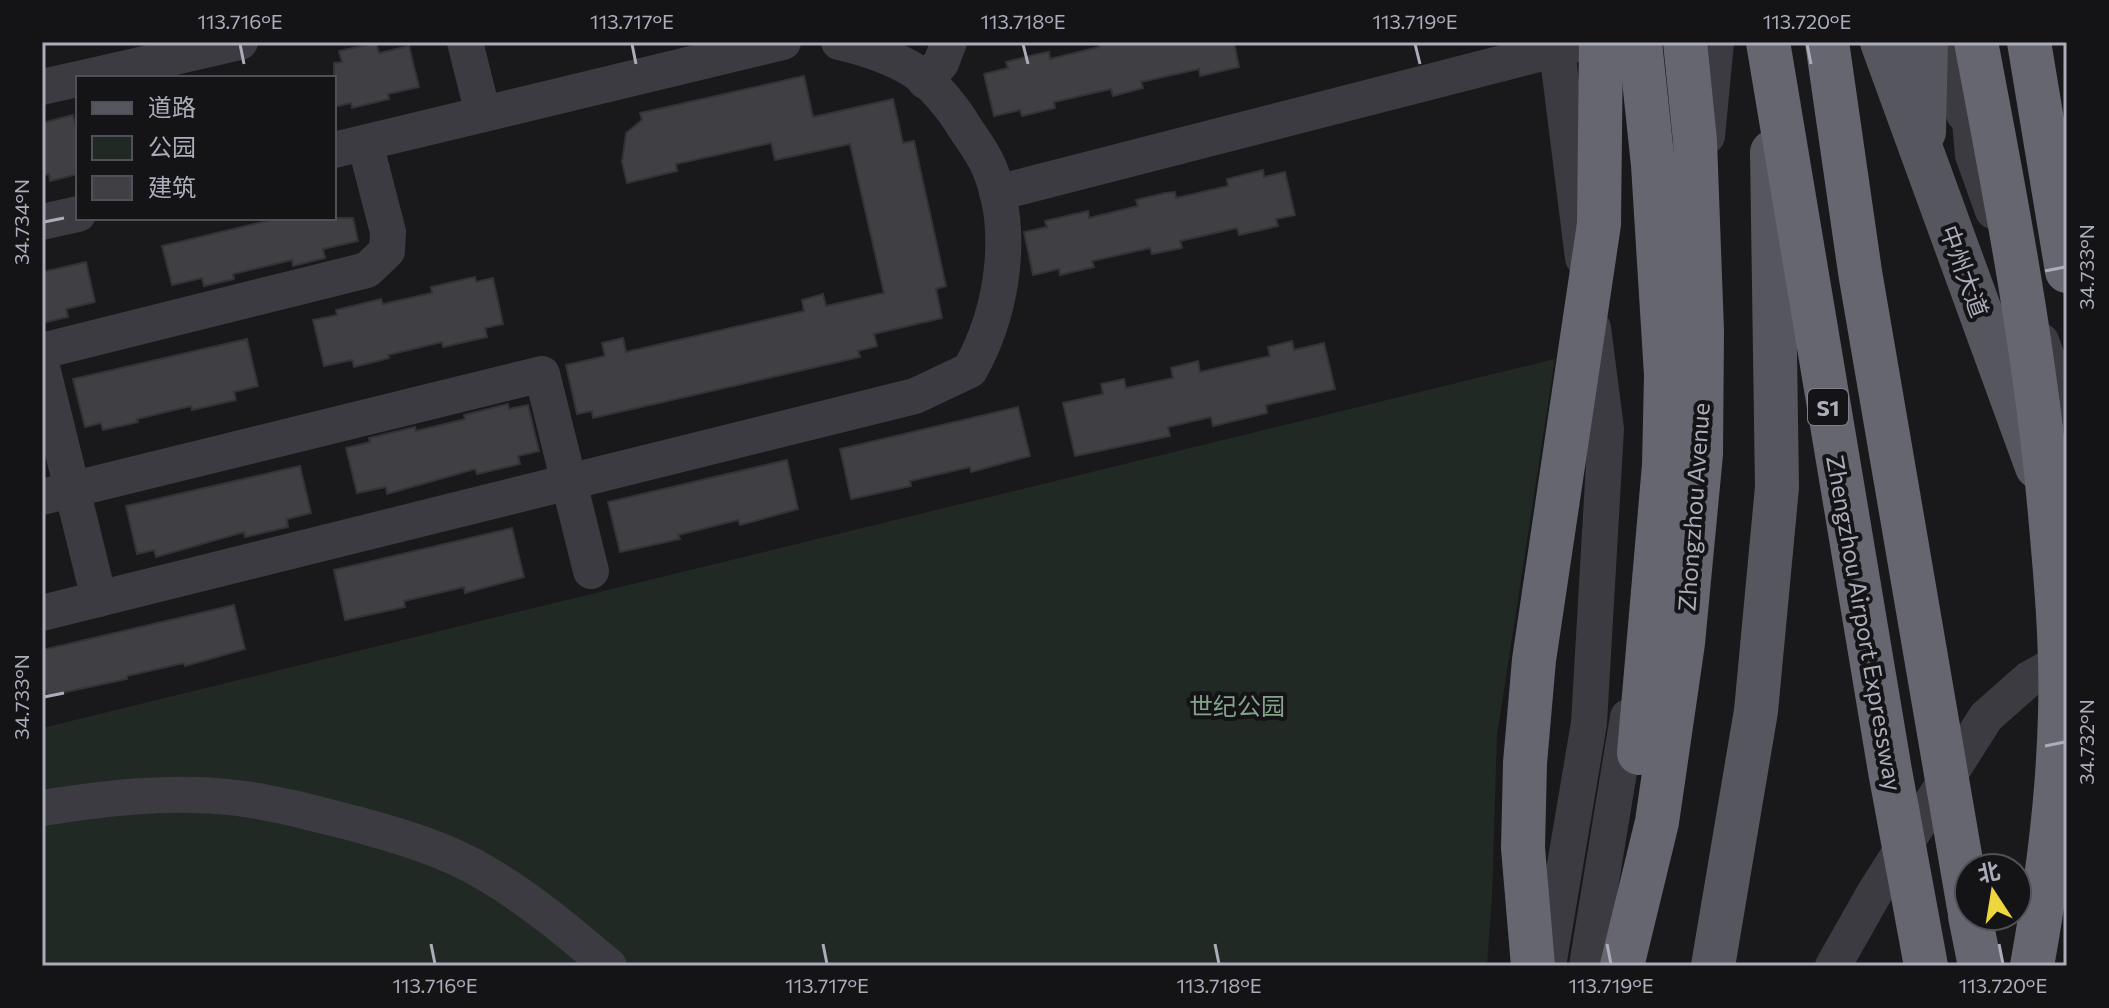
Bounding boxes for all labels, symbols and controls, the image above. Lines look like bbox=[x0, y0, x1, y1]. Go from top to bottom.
text: 113.716°E bbox=[197, 9, 283, 33]
text: 113.717°E bbox=[590, 9, 674, 33]
text: 113.718°E bbox=[980, 9, 1066, 33]
text: 113.719°E bbox=[1372, 9, 1458, 33]
text: 113.720°E bbox=[1763, 9, 1851, 33]
legend bbox=[76, 76, 336, 220]
text: 道路 bbox=[148, 92, 196, 121]
text: 公园 bbox=[148, 132, 196, 161]
text: 建筑 bbox=[148, 172, 196, 201]
text: 34.734°N bbox=[9, 179, 33, 265]
street label: 中州大道 bbox=[1935, 221, 1995, 321]
text: 34.733°N bbox=[2074, 224, 2098, 310]
road number: S1 bbox=[1808, 389, 1848, 425]
street label: Zhongzhou Avenue bbox=[1671, 402, 1715, 612]
street label: Zhengzhou Airport Expressway bbox=[1821, 453, 1909, 793]
text: 34.733°N bbox=[9, 654, 33, 740]
park label: 世纪公园 bbox=[1189, 691, 1285, 720]
text: 34.732°N bbox=[2074, 699, 2098, 785]
north arrow bbox=[1953, 852, 2033, 932]
text: 北 bbox=[1975, 856, 2002, 887]
text: 113.716°E bbox=[392, 973, 478, 997]
text: 113.717°E bbox=[785, 973, 869, 997]
text: 113.718°E bbox=[1176, 973, 1262, 997]
text: 113.719°E bbox=[1568, 973, 1654, 997]
text: 113.720°E bbox=[1959, 973, 2047, 997]

